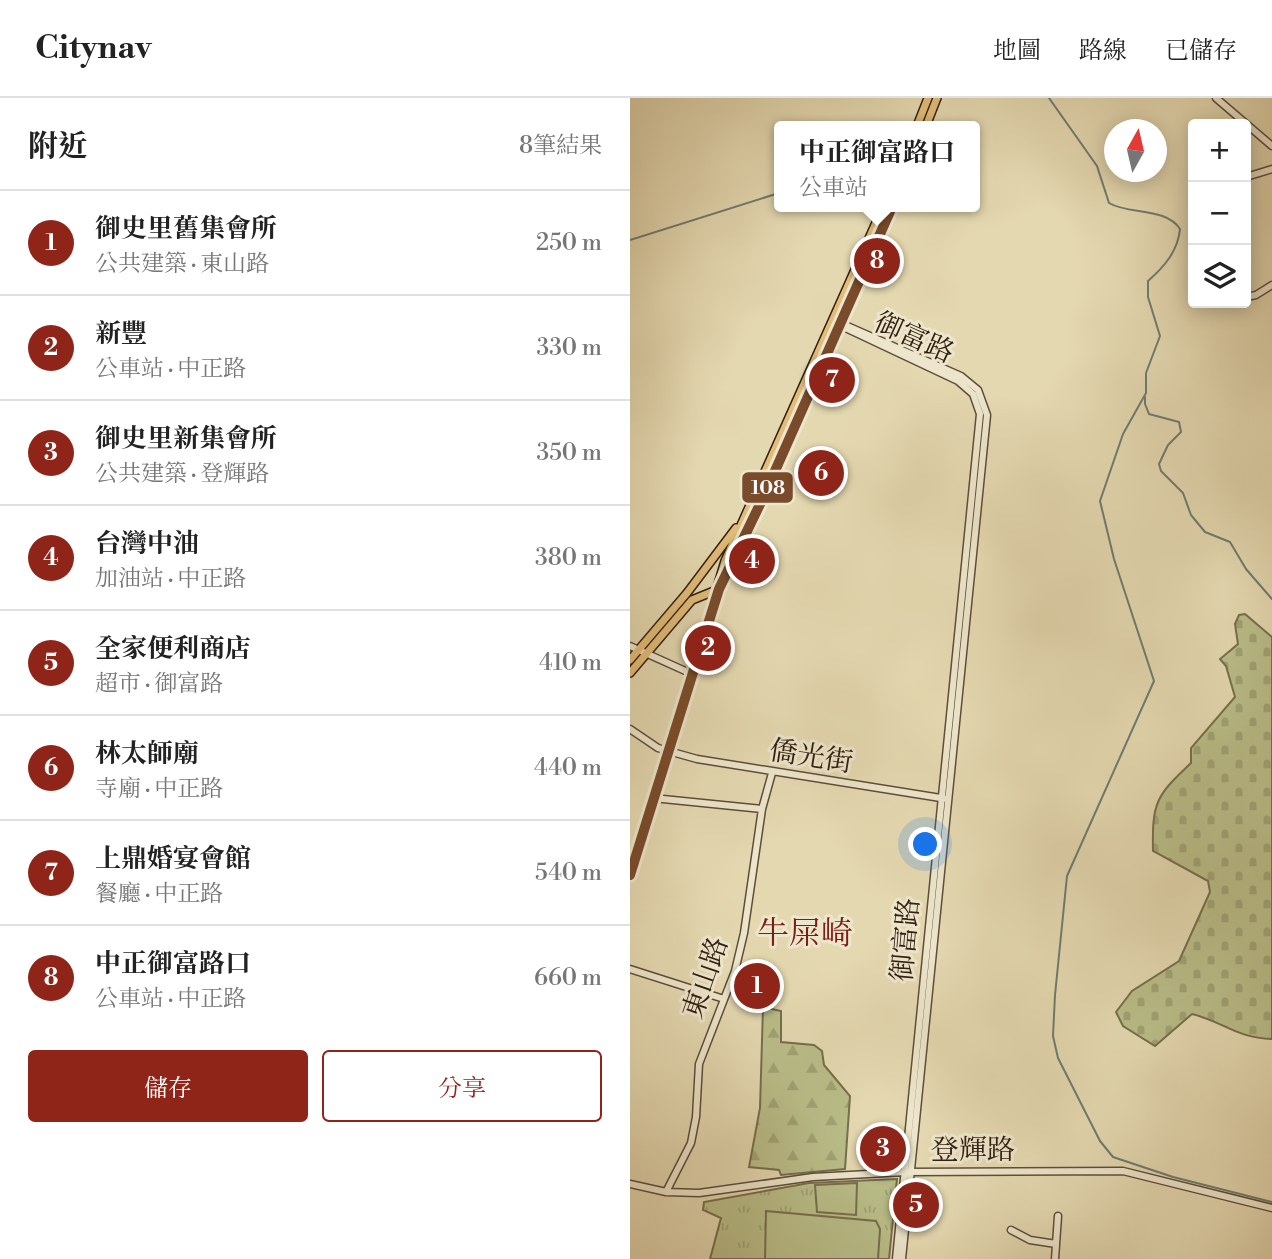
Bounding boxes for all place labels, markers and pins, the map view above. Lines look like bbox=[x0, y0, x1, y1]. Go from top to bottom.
pin: 8 bbox=[854, 235, 900, 287]
pin: 7 bbox=[809, 354, 855, 406]
pin: 6 bbox=[798, 447, 844, 499]
pin: 4 bbox=[729, 535, 775, 587]
pin: 2 bbox=[685, 622, 731, 674]
pin: 1 bbox=[734, 960, 780, 1012]
pin: 3 bbox=[860, 1123, 906, 1175]
pin: 5 bbox=[893, 1179, 939, 1231]

